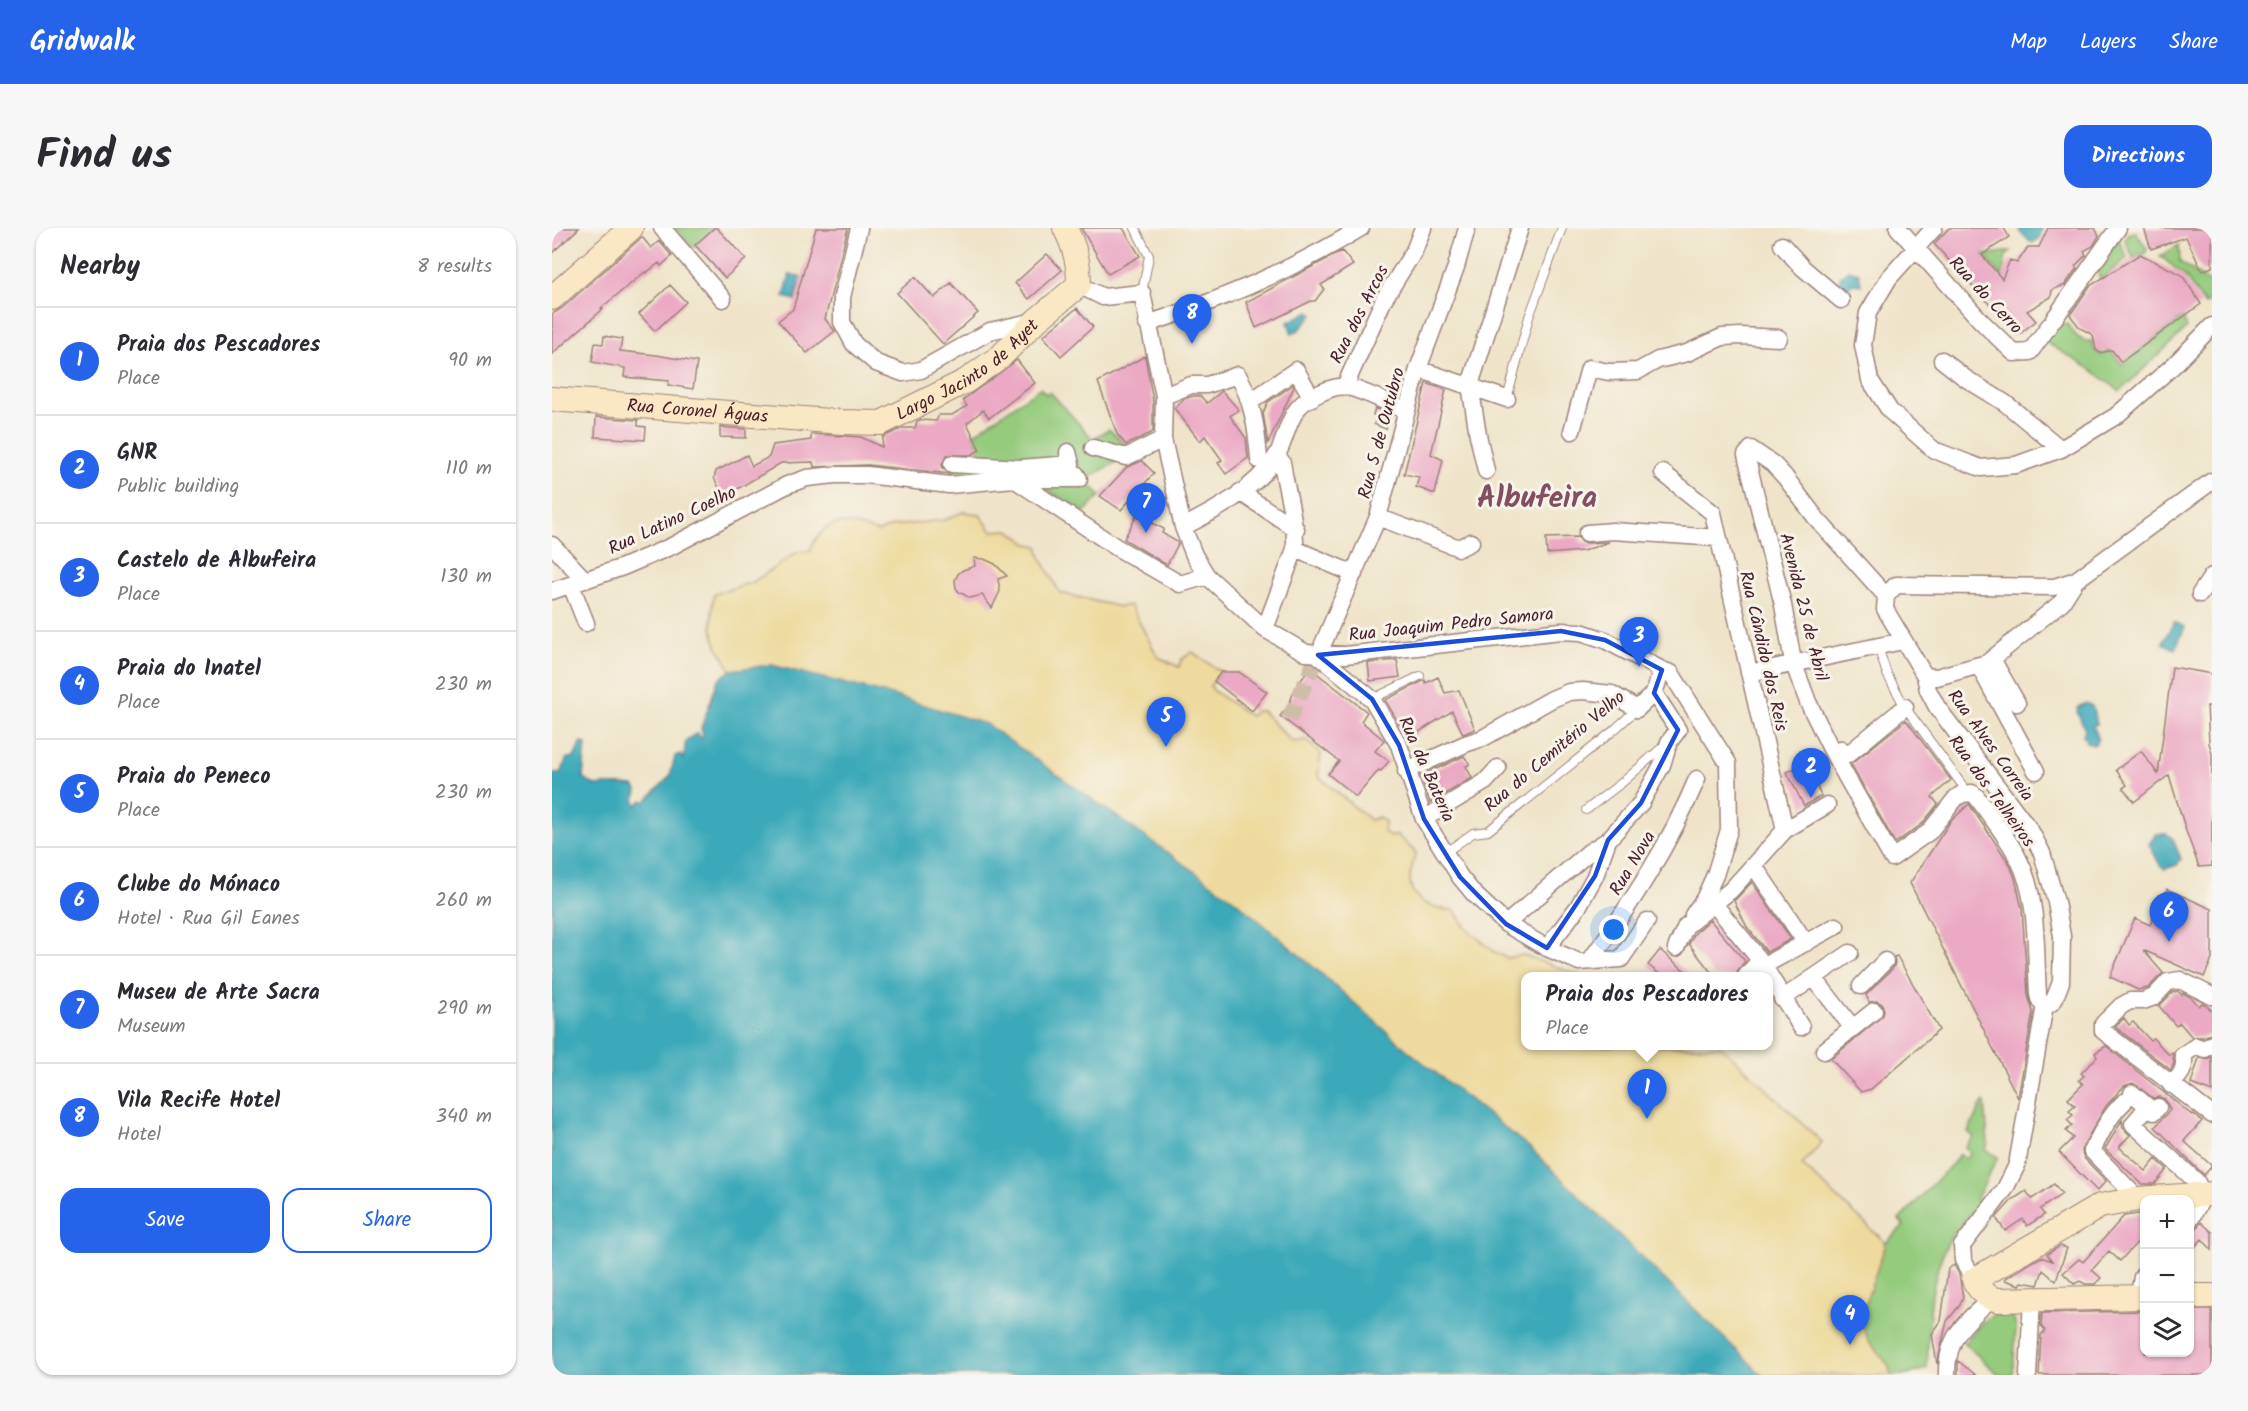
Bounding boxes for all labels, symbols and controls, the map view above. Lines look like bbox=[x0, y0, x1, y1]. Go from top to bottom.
text: Gridwalk bbox=[30, 20, 135, 65]
text: Map bbox=[2010, 26, 2047, 59]
text: Layers bbox=[2080, 26, 2136, 59]
text: Share bbox=[2169, 26, 2218, 59]
text: Find us bbox=[36, 123, 172, 190]
button: Directions bbox=[2064, 125, 2212, 188]
text: Nearby bbox=[60, 246, 140, 288]
street label: Rua do Cerro bbox=[1941, 250, 2029, 342]
text: 8 results bbox=[417, 251, 492, 283]
street label: Rua dos Arcos bbox=[1323, 260, 1398, 369]
pin: 8 bbox=[1172, 294, 1212, 344]
street label: Largo Jacinto de Ayet bbox=[891, 312, 1047, 429]
text: Praia dos Pescadores bbox=[117, 328, 320, 363]
text: 1 bbox=[76, 345, 83, 377]
text: 90 m bbox=[448, 345, 492, 377]
text: Place bbox=[117, 363, 160, 395]
street label: Rua 5 de Outubro bbox=[1351, 364, 1414, 502]
street label: Rua Coronel Águas bbox=[626, 392, 769, 432]
text: GNR bbox=[117, 436, 157, 471]
text: 2 bbox=[74, 453, 85, 485]
text: 110 m bbox=[446, 453, 492, 485]
text: Public building bbox=[117, 471, 239, 503]
district label: Albufeira bbox=[1477, 475, 1597, 523]
street label: Rua Latino Coelho bbox=[604, 479, 742, 564]
pin: 7 bbox=[1126, 484, 1166, 533]
street label: Avenida 25 de Abril bbox=[1770, 530, 1835, 685]
text: Castelo de Albufeira bbox=[117, 544, 316, 579]
text: 3 bbox=[74, 561, 85, 593]
text: 130 m bbox=[440, 561, 492, 593]
street label: Rua Cândido dos Reis bbox=[1730, 568, 1795, 735]
text: Place bbox=[117, 579, 160, 611]
street label: Rua Joaquim Pedro Samora bbox=[1347, 600, 1555, 651]
pin: 3 bbox=[1620, 618, 1658, 667]
text: Praia do Inatel bbox=[117, 652, 261, 687]
text: 4 bbox=[74, 669, 85, 701]
text: 230 m bbox=[435, 669, 492, 701]
street label: Rua do Cemitério Velho bbox=[1478, 684, 1632, 820]
street label: Rua Alves Correia bbox=[1939, 684, 2040, 808]
text: Place bbox=[117, 687, 160, 719]
pin: 5 bbox=[1146, 698, 1186, 747]
street label: Rua da Bateria bbox=[1389, 712, 1462, 827]
street label: Rua dos Telheiros bbox=[1940, 730, 2042, 854]
pin: 2 bbox=[1792, 748, 1830, 798]
text: Praia do Peneco bbox=[117, 760, 271, 795]
text: 5 bbox=[74, 777, 85, 809]
text: 230 m bbox=[435, 777, 492, 809]
text: Place bbox=[117, 795, 160, 827]
street label: Rua Nova bbox=[1603, 826, 1664, 902]
text: Clube do Mónaco bbox=[117, 868, 280, 903]
text: 6 bbox=[74, 885, 85, 917]
text: 260 m bbox=[435, 885, 492, 917]
pin: 6 bbox=[2150, 892, 2188, 942]
text: Hotel · Rua Gil Eanes bbox=[117, 903, 300, 935]
your location bbox=[1599, 915, 1628, 944]
popup bbox=[1521, 972, 1773, 1050]
text: Museu de Arte Sacra bbox=[117, 976, 320, 1011]
text: Praia dos Pescadores bbox=[1545, 978, 1749, 1013]
text: 7 bbox=[75, 993, 84, 1025]
text: 290 m bbox=[437, 993, 492, 1025]
text: Museum bbox=[117, 1011, 185, 1043]
text: Place bbox=[1545, 1013, 1588, 1045]
pin: 1 bbox=[1628, 1070, 1666, 1119]
text: Vila Recife Hotel bbox=[117, 1084, 280, 1119]
text: 8 bbox=[74, 1101, 85, 1133]
text: 340 m bbox=[436, 1101, 492, 1133]
text: Hotel bbox=[117, 1119, 161, 1151]
button: Save bbox=[60, 1188, 270, 1253]
button: Share bbox=[282, 1188, 492, 1253]
map controls bbox=[2140, 1195, 2194, 1357]
button: + bbox=[2140, 1195, 2194, 1249]
button: − bbox=[2140, 1249, 2194, 1303]
pin: 4 bbox=[1830, 1296, 1870, 1345]
button: layers bbox=[2140, 1303, 2194, 1357]

